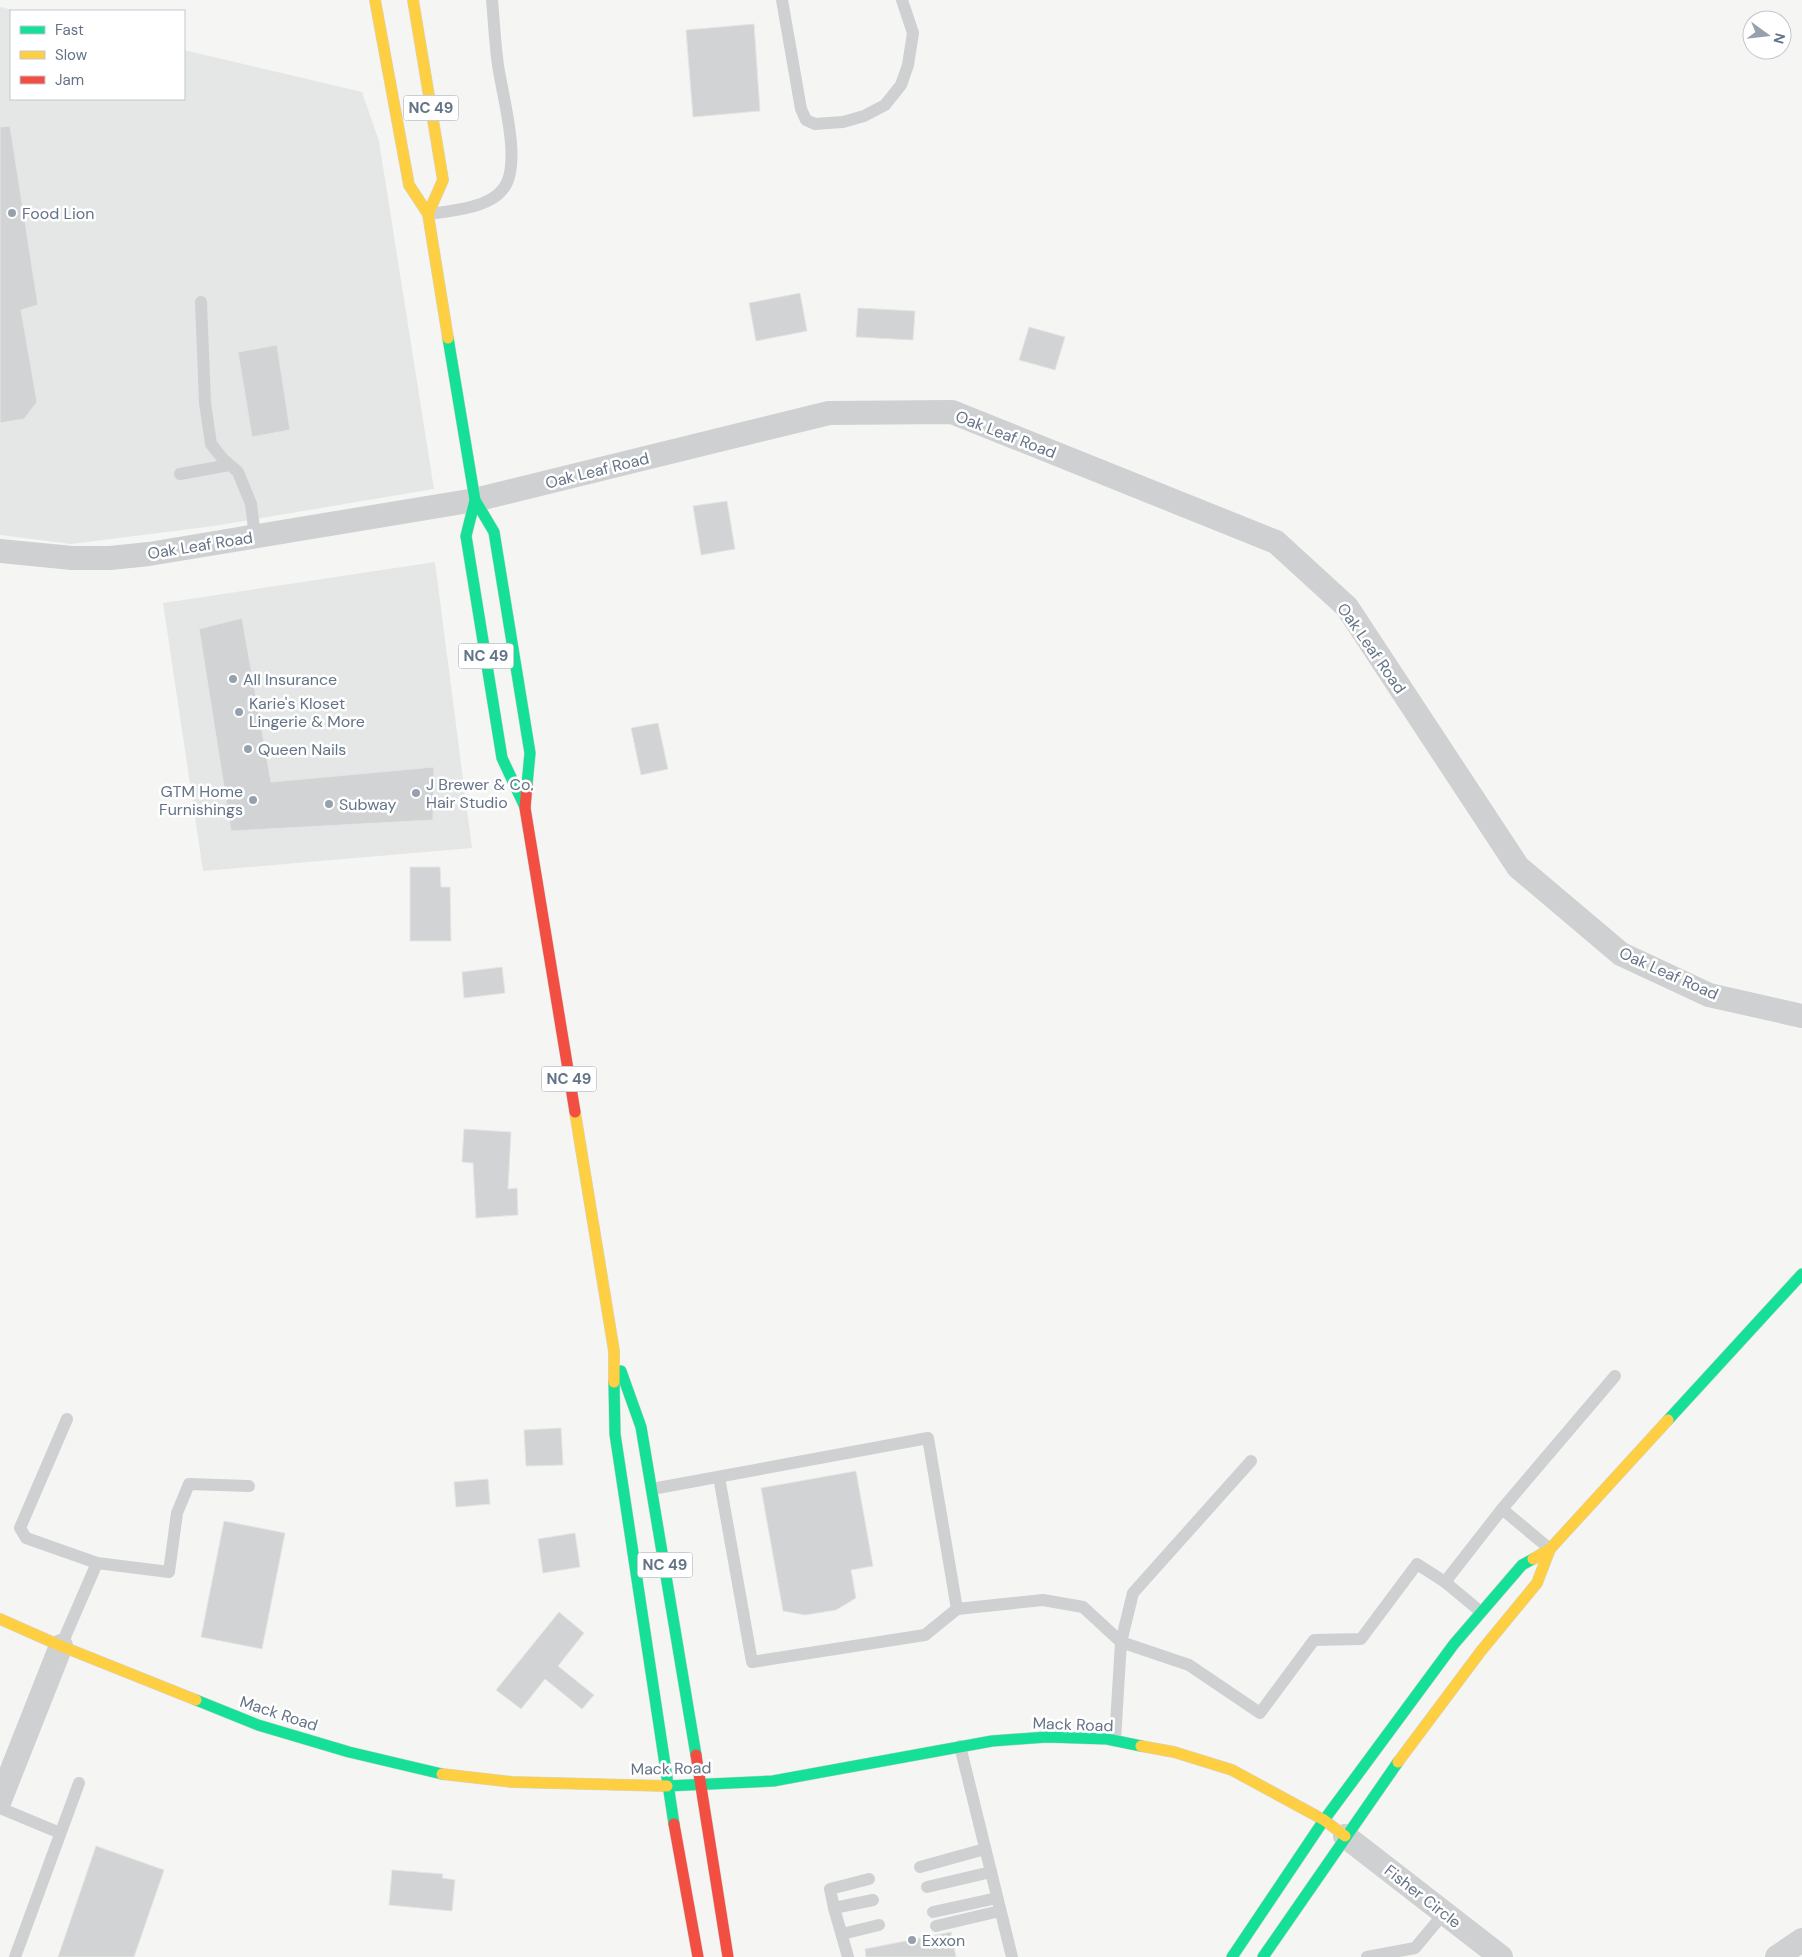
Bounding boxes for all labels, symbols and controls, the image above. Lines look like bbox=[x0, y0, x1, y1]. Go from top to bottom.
legend bbox=[10, 10, 185, 100]
north arrow bbox=[1742, 10, 1792, 60]
text: Fast bbox=[55, 20, 84, 40]
text: N bbox=[1770, 31, 1790, 46]
text: Slow bbox=[55, 45, 88, 65]
text: Jam bbox=[55, 70, 84, 90]
road number: NC 49 bbox=[404, 96, 458, 120]
place label: Food Lion bbox=[22, 203, 94, 224]
marker: Food Lion bbox=[6, 207, 18, 219]
street label: Oak Leaf Road bbox=[952, 406, 1059, 463]
street label: Oak Leaf Road bbox=[543, 447, 651, 494]
street label: Oak Leaf Road bbox=[146, 527, 254, 564]
street label: Oak Leaf Road bbox=[1333, 599, 1411, 698]
road number: NC 49 bbox=[458, 644, 514, 668]
place label: All Insurance bbox=[243, 669, 337, 690]
marker: All Insurance bbox=[227, 673, 239, 685]
place label: Karie's Kloset Lingerie & More bbox=[249, 693, 365, 732]
marker: Karie's Kloset Lingerie & More bbox=[233, 706, 245, 718]
place label: Queen Nails bbox=[258, 739, 346, 760]
marker: Queen Nails bbox=[242, 743, 254, 755]
place label: J Brewer & Co. Hair Studio bbox=[426, 774, 534, 813]
place label: GTM Home Furnishings bbox=[159, 781, 243, 820]
marker: J Brewer & Co. Hair Studio bbox=[410, 787, 422, 799]
marker: GTM Home Furnishings bbox=[247, 794, 259, 806]
place label: Subway bbox=[339, 794, 397, 815]
marker: Subway bbox=[323, 798, 335, 810]
street label: Oak Leaf Road bbox=[1616, 942, 1722, 1005]
road number: NC 49 bbox=[542, 1066, 596, 1092]
road number: NC 49 bbox=[638, 1552, 692, 1578]
street label: Mack Road bbox=[237, 1691, 321, 1736]
street label: Mack Road bbox=[1032, 1713, 1114, 1736]
street label: Mack Road bbox=[630, 1757, 712, 1780]
street label: Fisher Circle bbox=[1380, 1860, 1465, 1933]
place label: Exxon bbox=[922, 1930, 965, 1951]
marker: Exxon bbox=[906, 1934, 918, 1946]

